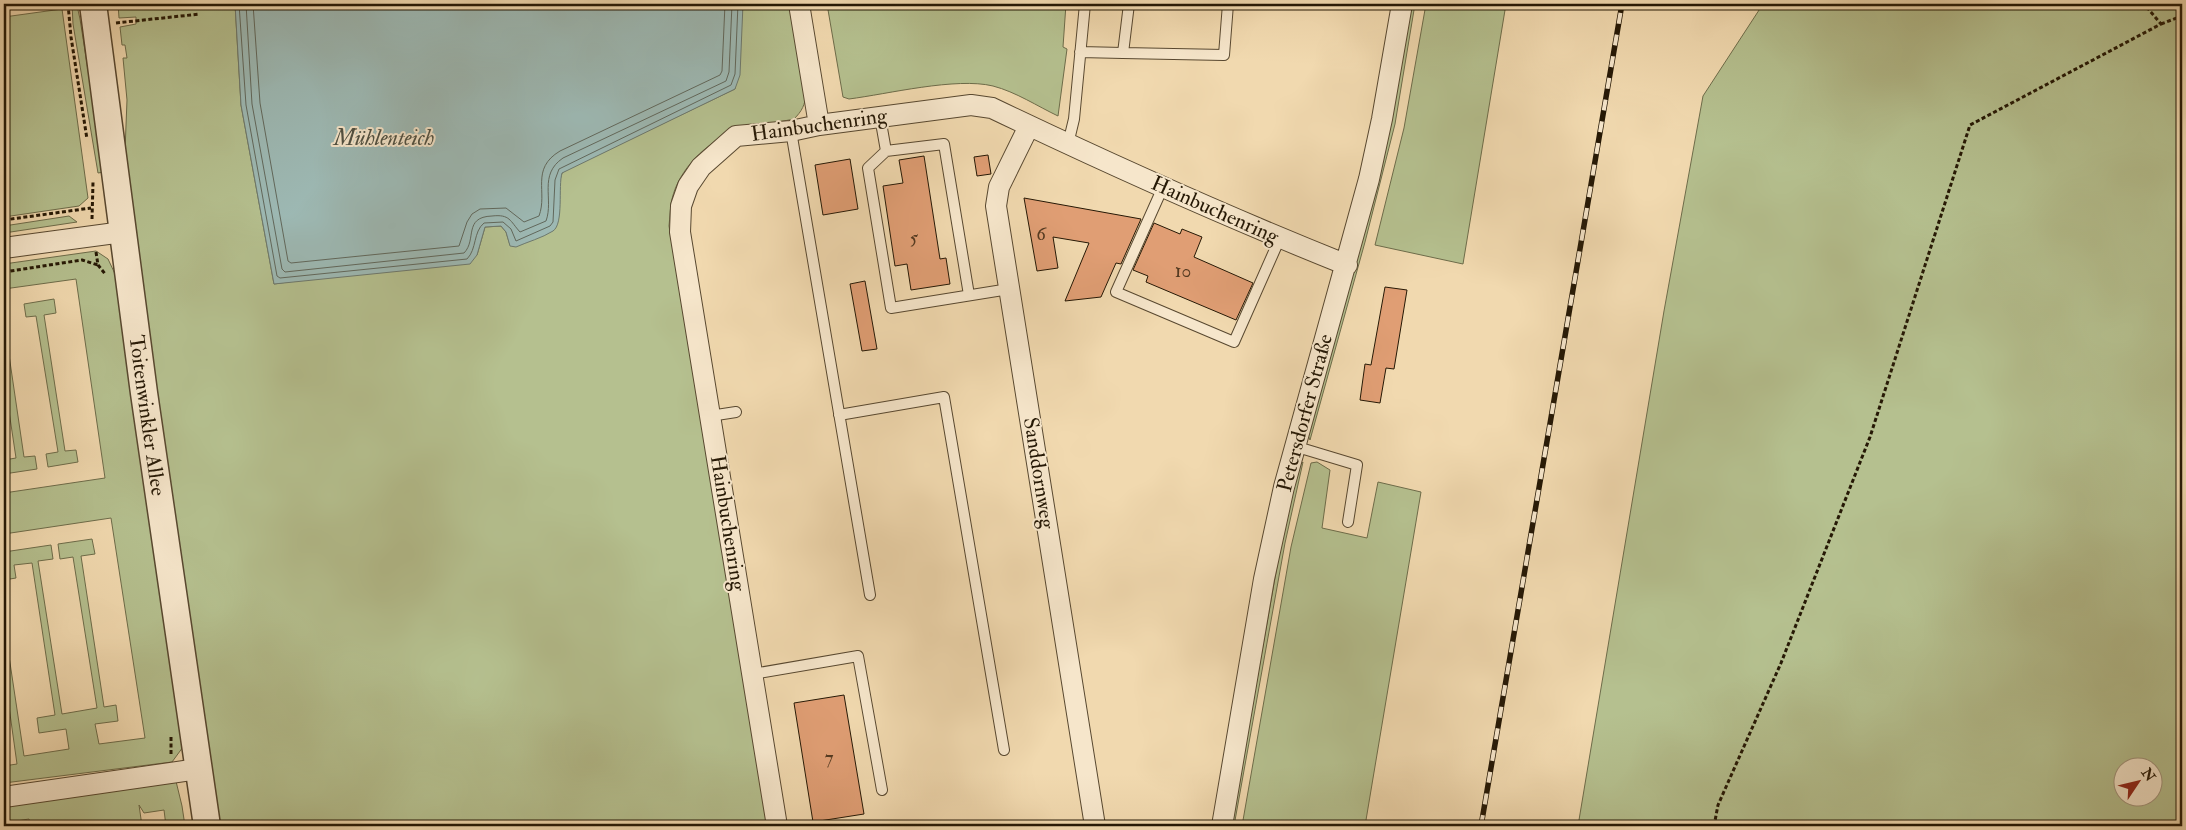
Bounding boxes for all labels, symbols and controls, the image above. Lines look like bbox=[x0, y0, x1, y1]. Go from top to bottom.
street label: Hainbuchenring bbox=[749, 102, 889, 148]
water label: Mühlenteich bbox=[332, 124, 434, 152]
street label: Hainbuchenring bbox=[1147, 170, 1284, 250]
house number: 6 bbox=[1036, 222, 1047, 246]
house number: 5 bbox=[910, 226, 919, 250]
house number: 10 bbox=[1175, 259, 1191, 283]
street label: Petersdorfer Straße bbox=[1271, 331, 1339, 495]
street label: Toitenwinkler Allee bbox=[123, 333, 172, 498]
street label: Sanddornweg bbox=[1017, 415, 1061, 531]
street label: Hainbuchenring bbox=[704, 453, 752, 593]
house number: 7 bbox=[825, 746, 834, 770]
north arrow bbox=[2114, 758, 2164, 808]
text: N bbox=[2137, 764, 2159, 785]

